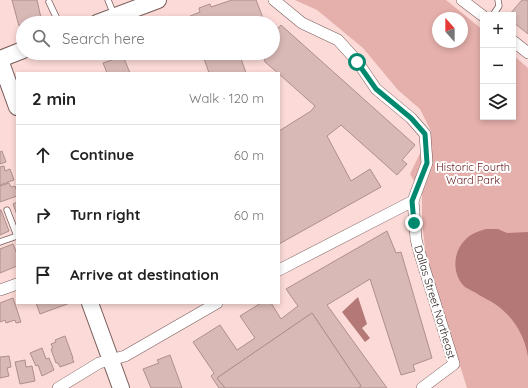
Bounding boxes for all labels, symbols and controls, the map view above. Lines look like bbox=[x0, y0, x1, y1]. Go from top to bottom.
north arrow bbox=[432, 12, 468, 48]
map controls bbox=[480, 12, 516, 120]
button: + bbox=[480, 12, 516, 48]
search box bbox=[16, 16, 280, 60]
icon: search bbox=[30, 27, 52, 49]
text: Search here bbox=[62, 29, 145, 48]
button: − bbox=[480, 48, 516, 84]
route start bbox=[348, 53, 366, 71]
button: layers bbox=[480, 84, 516, 120]
text: 2 min bbox=[32, 88, 76, 109]
text: Walk · 120 m bbox=[189, 90, 264, 106]
icon: ahead bbox=[32, 144, 54, 166]
text: Continue bbox=[70, 145, 134, 164]
text: 60 m bbox=[234, 147, 264, 163]
park label: Historic Fourth Ward Park bbox=[436, 160, 510, 187]
icon: right bbox=[32, 204, 54, 226]
text: Turn right bbox=[70, 205, 141, 224]
text: 60 m bbox=[234, 207, 264, 223]
route end bbox=[405, 214, 423, 232]
street label: Dallas Street Northeast bbox=[411, 243, 459, 361]
icon: arrive bbox=[32, 264, 54, 286]
text: Arrive at destination bbox=[70, 265, 219, 284]

